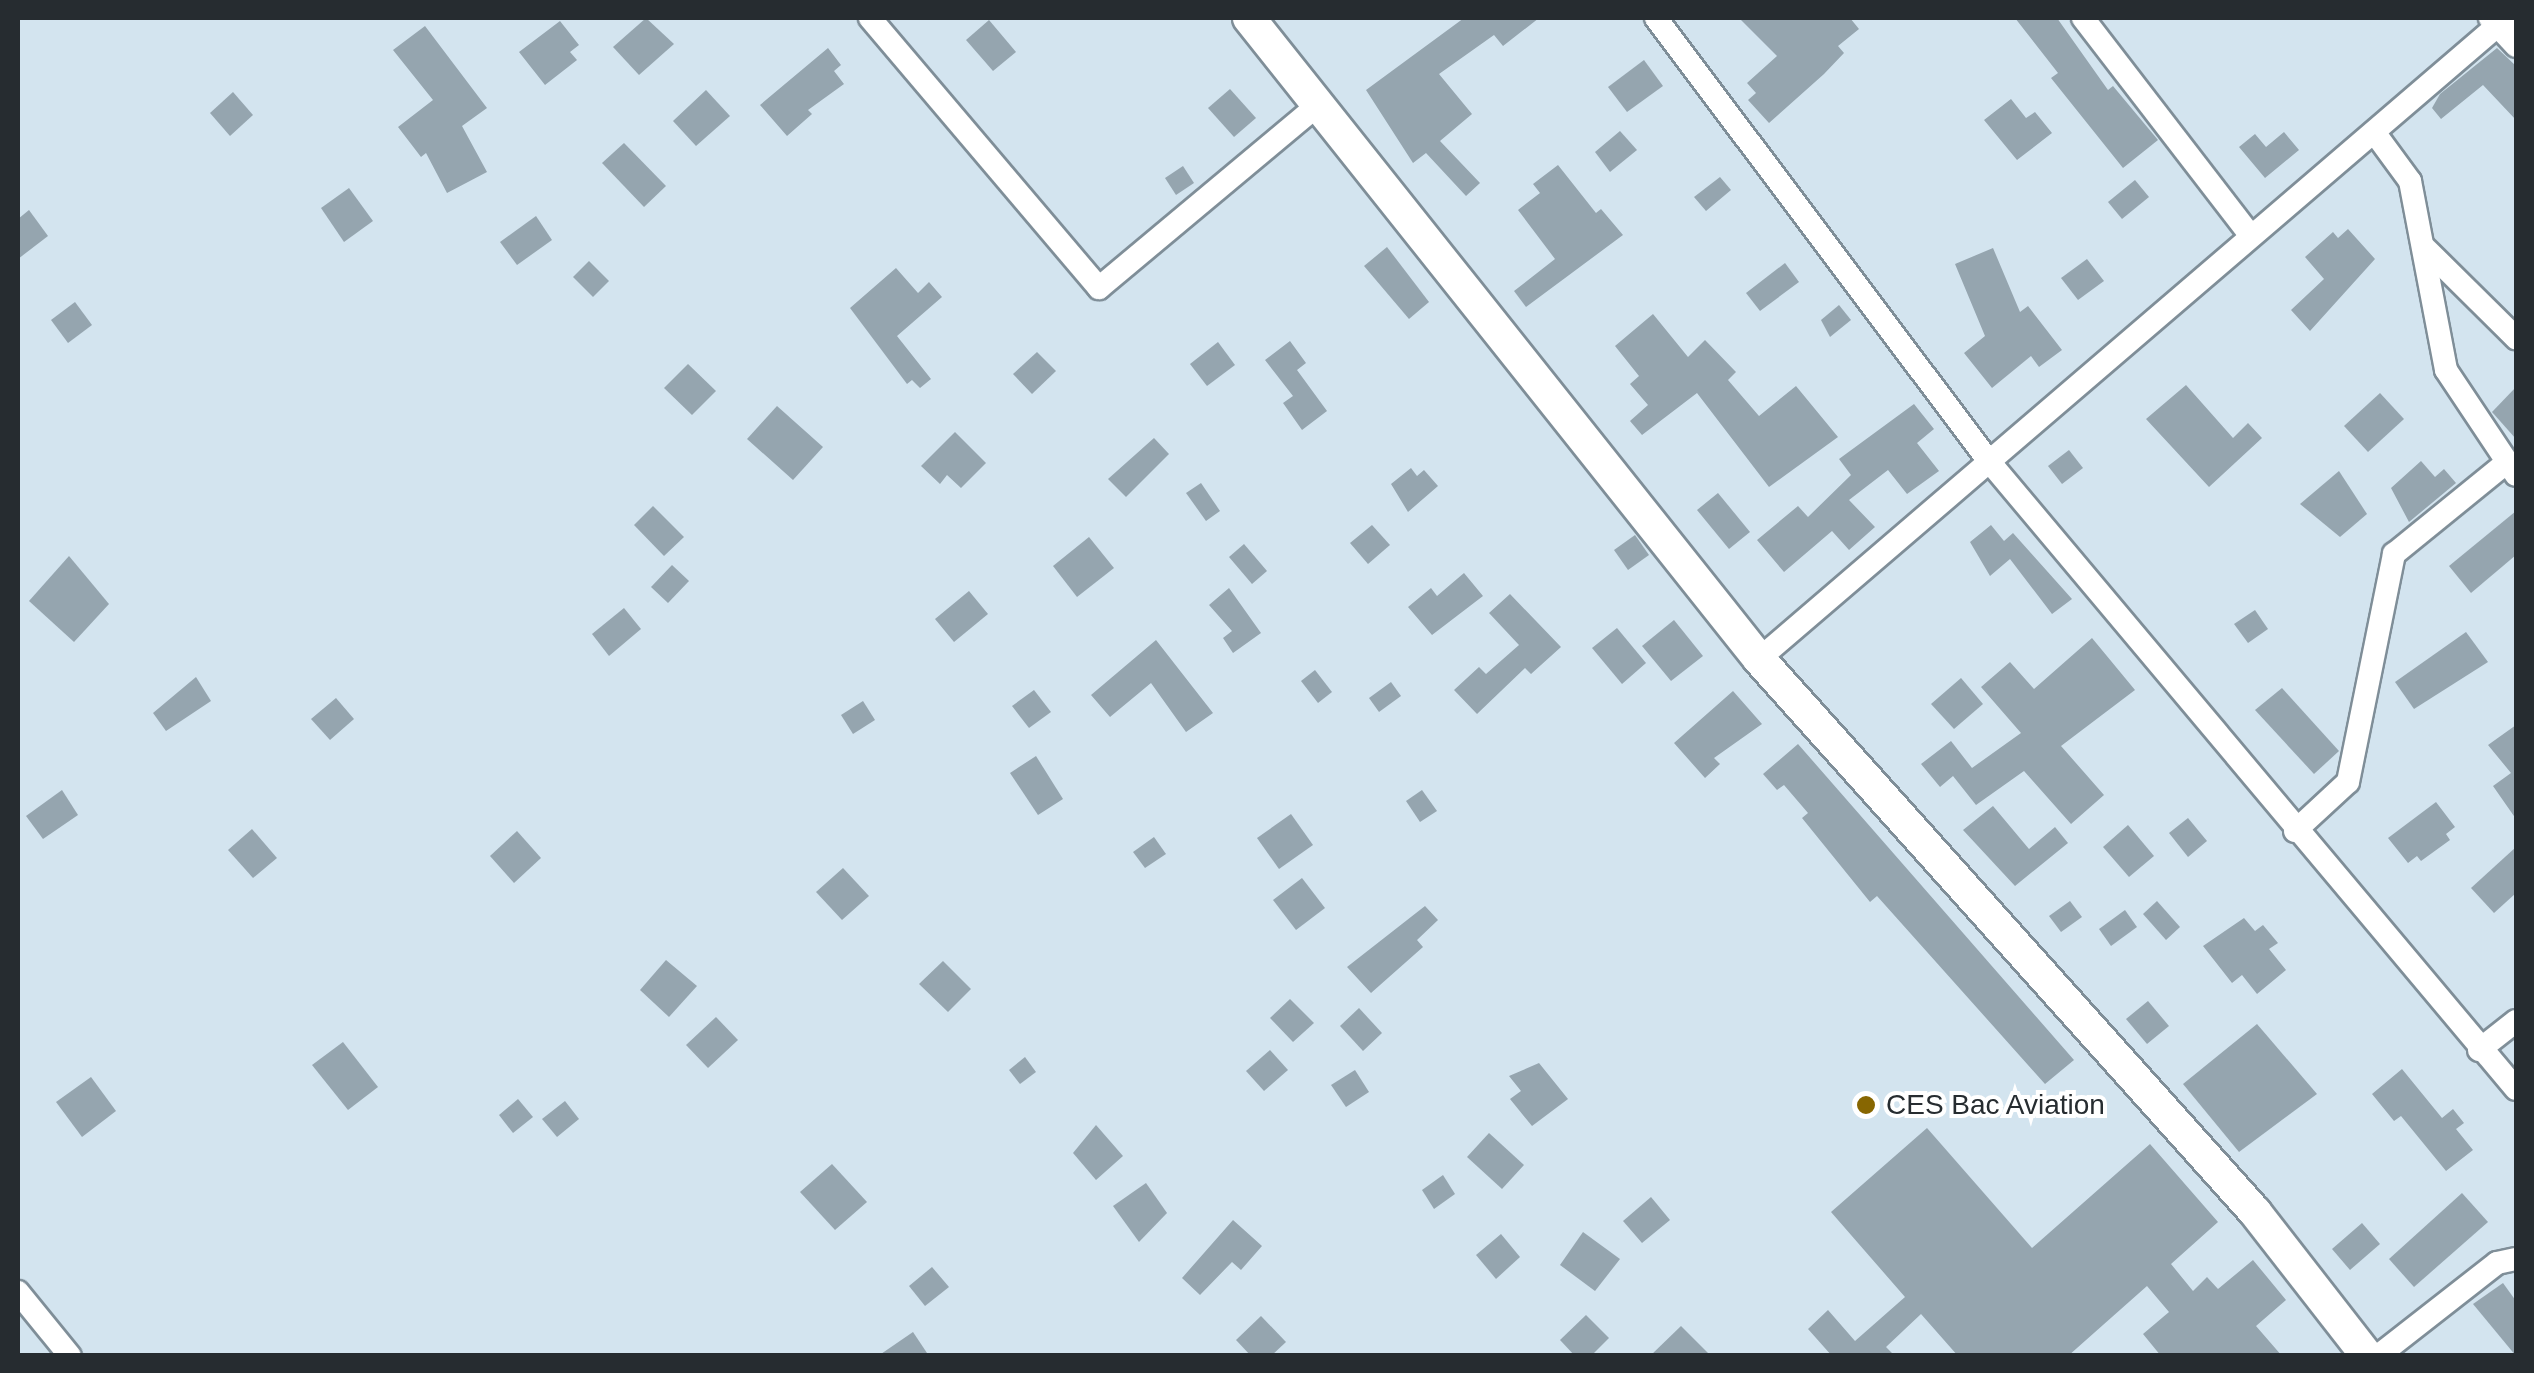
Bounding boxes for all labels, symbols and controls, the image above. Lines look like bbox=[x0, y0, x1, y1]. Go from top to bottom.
place label: CES Bac Aviation bbox=[1886, 1088, 2106, 1122]
marker: CES Bac Aviation bbox=[1855, 1094, 1877, 1116]

